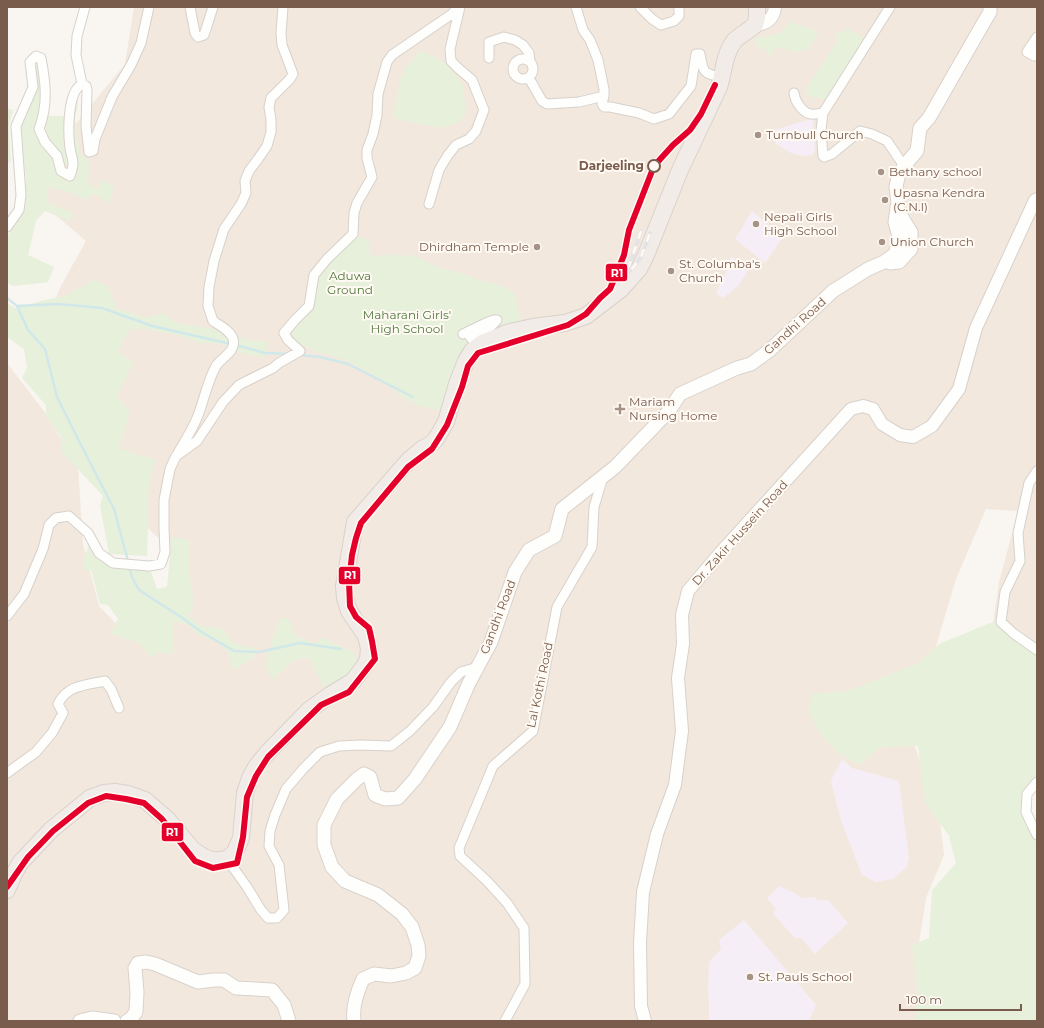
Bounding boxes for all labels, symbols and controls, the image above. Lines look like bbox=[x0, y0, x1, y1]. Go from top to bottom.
place label: Turnbull Church bbox=[766, 127, 864, 142]
marker: Turnbull Church bbox=[753, 130, 763, 140]
place label: Darjeeling bbox=[579, 158, 644, 173]
marker: Darjeeling bbox=[647, 159, 661, 173]
place label: Bethany school bbox=[889, 164, 982, 179]
marker: Bethany school bbox=[876, 167, 886, 177]
place label: Upasna Kendra (C.N.I) bbox=[893, 185, 985, 214]
marker: Upasna Kendra (C.N.I) bbox=[880, 195, 890, 205]
place label: Nepali Girls High School bbox=[764, 209, 837, 238]
marker: Nepali Girls High School bbox=[751, 219, 761, 229]
place label: Union Church bbox=[890, 234, 974, 249]
marker: Union Church bbox=[877, 237, 887, 247]
place label: Dhirdham Temple bbox=[419, 239, 529, 254]
marker: Dhirdham Temple bbox=[532, 242, 542, 252]
place label: St. Columba's Church bbox=[679, 256, 760, 285]
line badge: R1 bbox=[605, 263, 628, 282]
text: R1 bbox=[611, 266, 623, 280]
marker: St. Columba's Church bbox=[666, 266, 676, 276]
park label: Aduwa Ground bbox=[327, 268, 373, 297]
street label: Gandhi Road bbox=[760, 294, 829, 357]
park label: Maharani Girls' High School bbox=[363, 307, 451, 336]
place label: Mariam Nursing Home bbox=[629, 394, 717, 423]
marker: Mariam Nursing Home bbox=[614, 403, 626, 415]
street label: Dr. Zakir Hussein Road bbox=[688, 477, 791, 588]
line badge: R1 bbox=[338, 566, 361, 585]
text: R1 bbox=[344, 568, 356, 582]
street label: Gandhi Road bbox=[476, 578, 519, 656]
street label: Lal Kothi Road bbox=[523, 641, 556, 729]
line badge: R1 bbox=[161, 822, 184, 842]
text: R1 bbox=[166, 825, 178, 839]
place label: St. Pauls School bbox=[758, 969, 852, 984]
marker: St. Pauls School bbox=[745, 972, 755, 982]
scale bar bbox=[900, 986, 1021, 1012]
text: 100 m bbox=[906, 992, 942, 1007]

